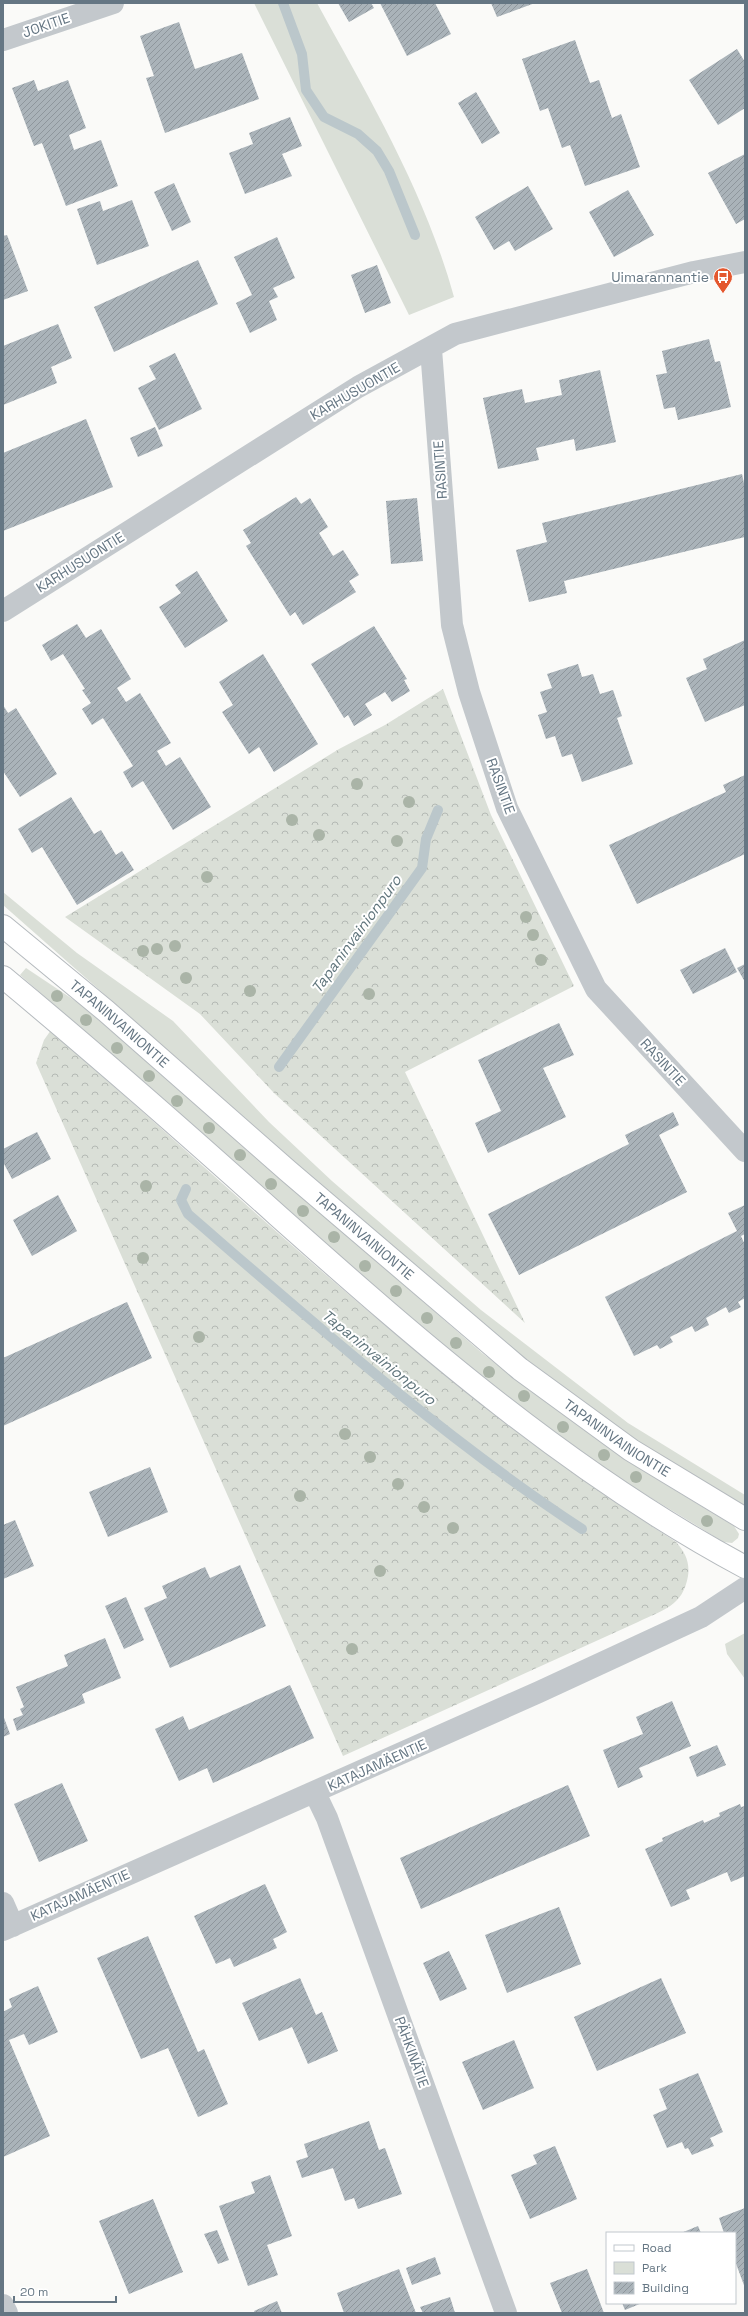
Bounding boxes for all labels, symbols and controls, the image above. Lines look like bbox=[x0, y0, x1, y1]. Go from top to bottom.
street label: JOKITIE bbox=[20, 8, 72, 41]
bus stop icon: Uimarannantie bbox=[712, 266, 734, 294]
place label: Uimarannantie bbox=[611, 268, 709, 286]
street label: KARHUSUONTIE bbox=[307, 358, 403, 424]
street label: RASINTIE bbox=[429, 440, 451, 500]
street label: KARHUSUONTIE bbox=[32, 528, 128, 596]
street label: RASINTIE bbox=[483, 755, 519, 817]
water label: Tapaninvainionpuro bbox=[307, 871, 406, 997]
street label: TAPANINVAINIONTIE bbox=[66, 976, 173, 1071]
street label: RASINTIE bbox=[636, 1034, 690, 1090]
street label: TAPANINVAINIONTIE bbox=[311, 1188, 418, 1284]
water label: Tapaninvainionpuro bbox=[318, 1305, 440, 1409]
street label: TAPANINVAINIONTIE bbox=[560, 1395, 674, 1481]
street label: KATAJAMÄENTIE bbox=[325, 1735, 429, 1795]
street label: KATAJAMÄENTIE bbox=[28, 1865, 132, 1925]
street label: PÄHKINÄTIE bbox=[391, 2014, 433, 2090]
legend bbox=[606, 2232, 736, 2304]
text: Road bbox=[642, 2240, 671, 2256]
text: Park bbox=[642, 2260, 667, 2276]
scale bar bbox=[14, 2278, 116, 2304]
text: Building bbox=[642, 2280, 689, 2296]
text: 20 m bbox=[20, 2284, 48, 2300]

